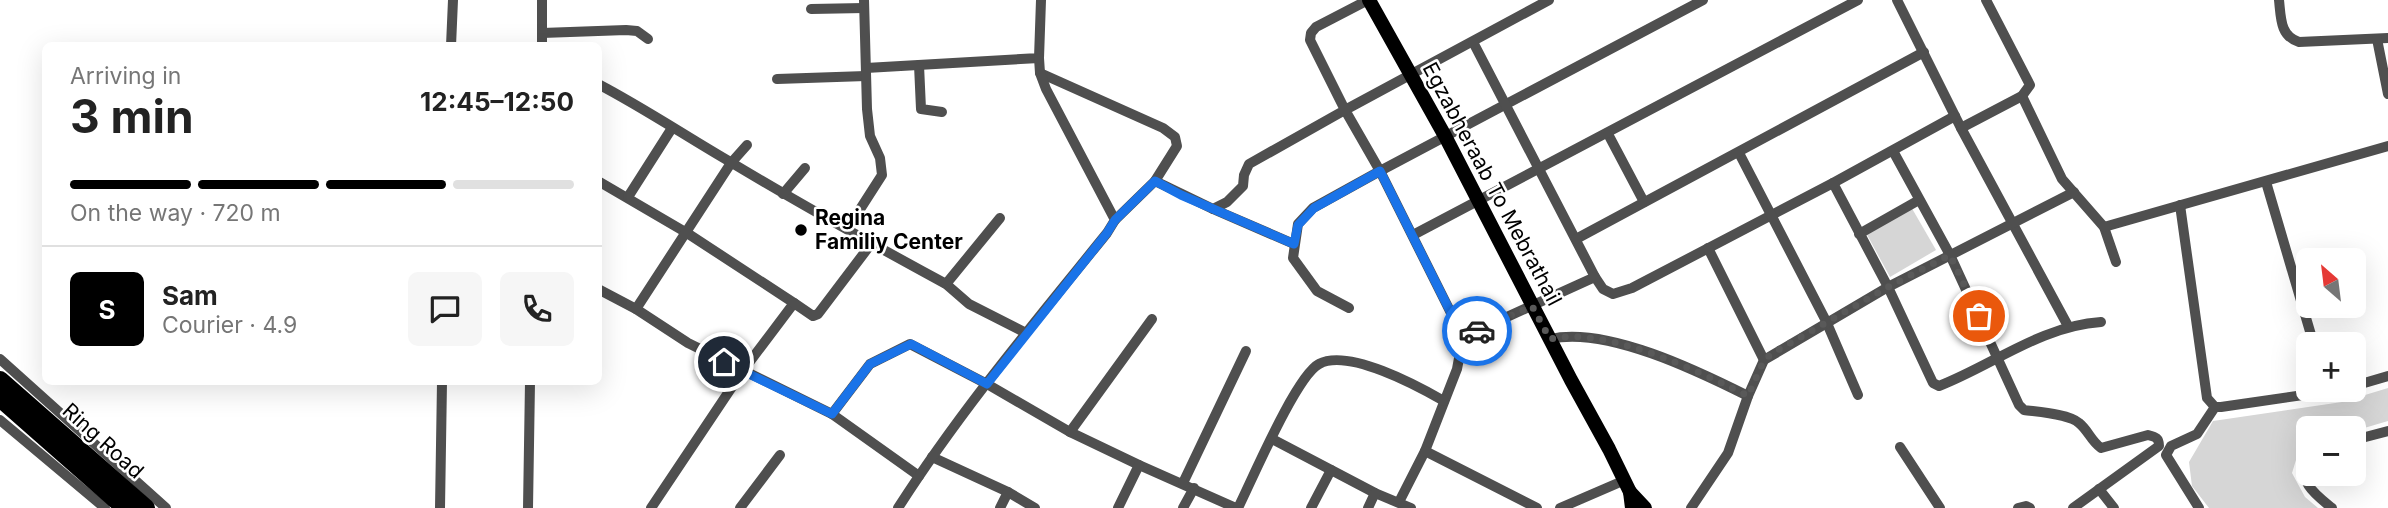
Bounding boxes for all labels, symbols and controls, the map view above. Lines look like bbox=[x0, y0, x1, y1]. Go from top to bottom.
street label: Egzabheraab To Mebrathail bbox=[1418, 58, 1567, 310]
text: Arriving in bbox=[70, 62, 181, 90]
text: 12:45–12:50 bbox=[420, 86, 574, 117]
text: 3 min bbox=[70, 88, 194, 144]
text: On the way · 720 m bbox=[70, 199, 281, 227]
place label: Regina Familiy Center bbox=[815, 205, 963, 254]
marker: Regina Familiy Center bbox=[793, 222, 809, 238]
north arrow bbox=[2296, 248, 2366, 318]
map controls bbox=[2296, 248, 2366, 486]
button: chat bbox=[408, 272, 482, 346]
button: phone bbox=[500, 272, 574, 346]
text: Sam bbox=[162, 280, 218, 311]
pin bbox=[1949, 286, 2009, 346]
text: S bbox=[98, 294, 116, 325]
courier bbox=[1442, 296, 1512, 366]
icon: bag bbox=[1960, 297, 1998, 335]
text: Courier · 4.9 bbox=[162, 311, 297, 339]
icon: car bbox=[1458, 312, 1496, 350]
pin bbox=[694, 332, 754, 392]
button: + bbox=[2296, 332, 2366, 402]
icon: home bbox=[705, 343, 743, 381]
street label: Ring Road bbox=[58, 398, 149, 484]
button: − bbox=[2296, 416, 2366, 486]

